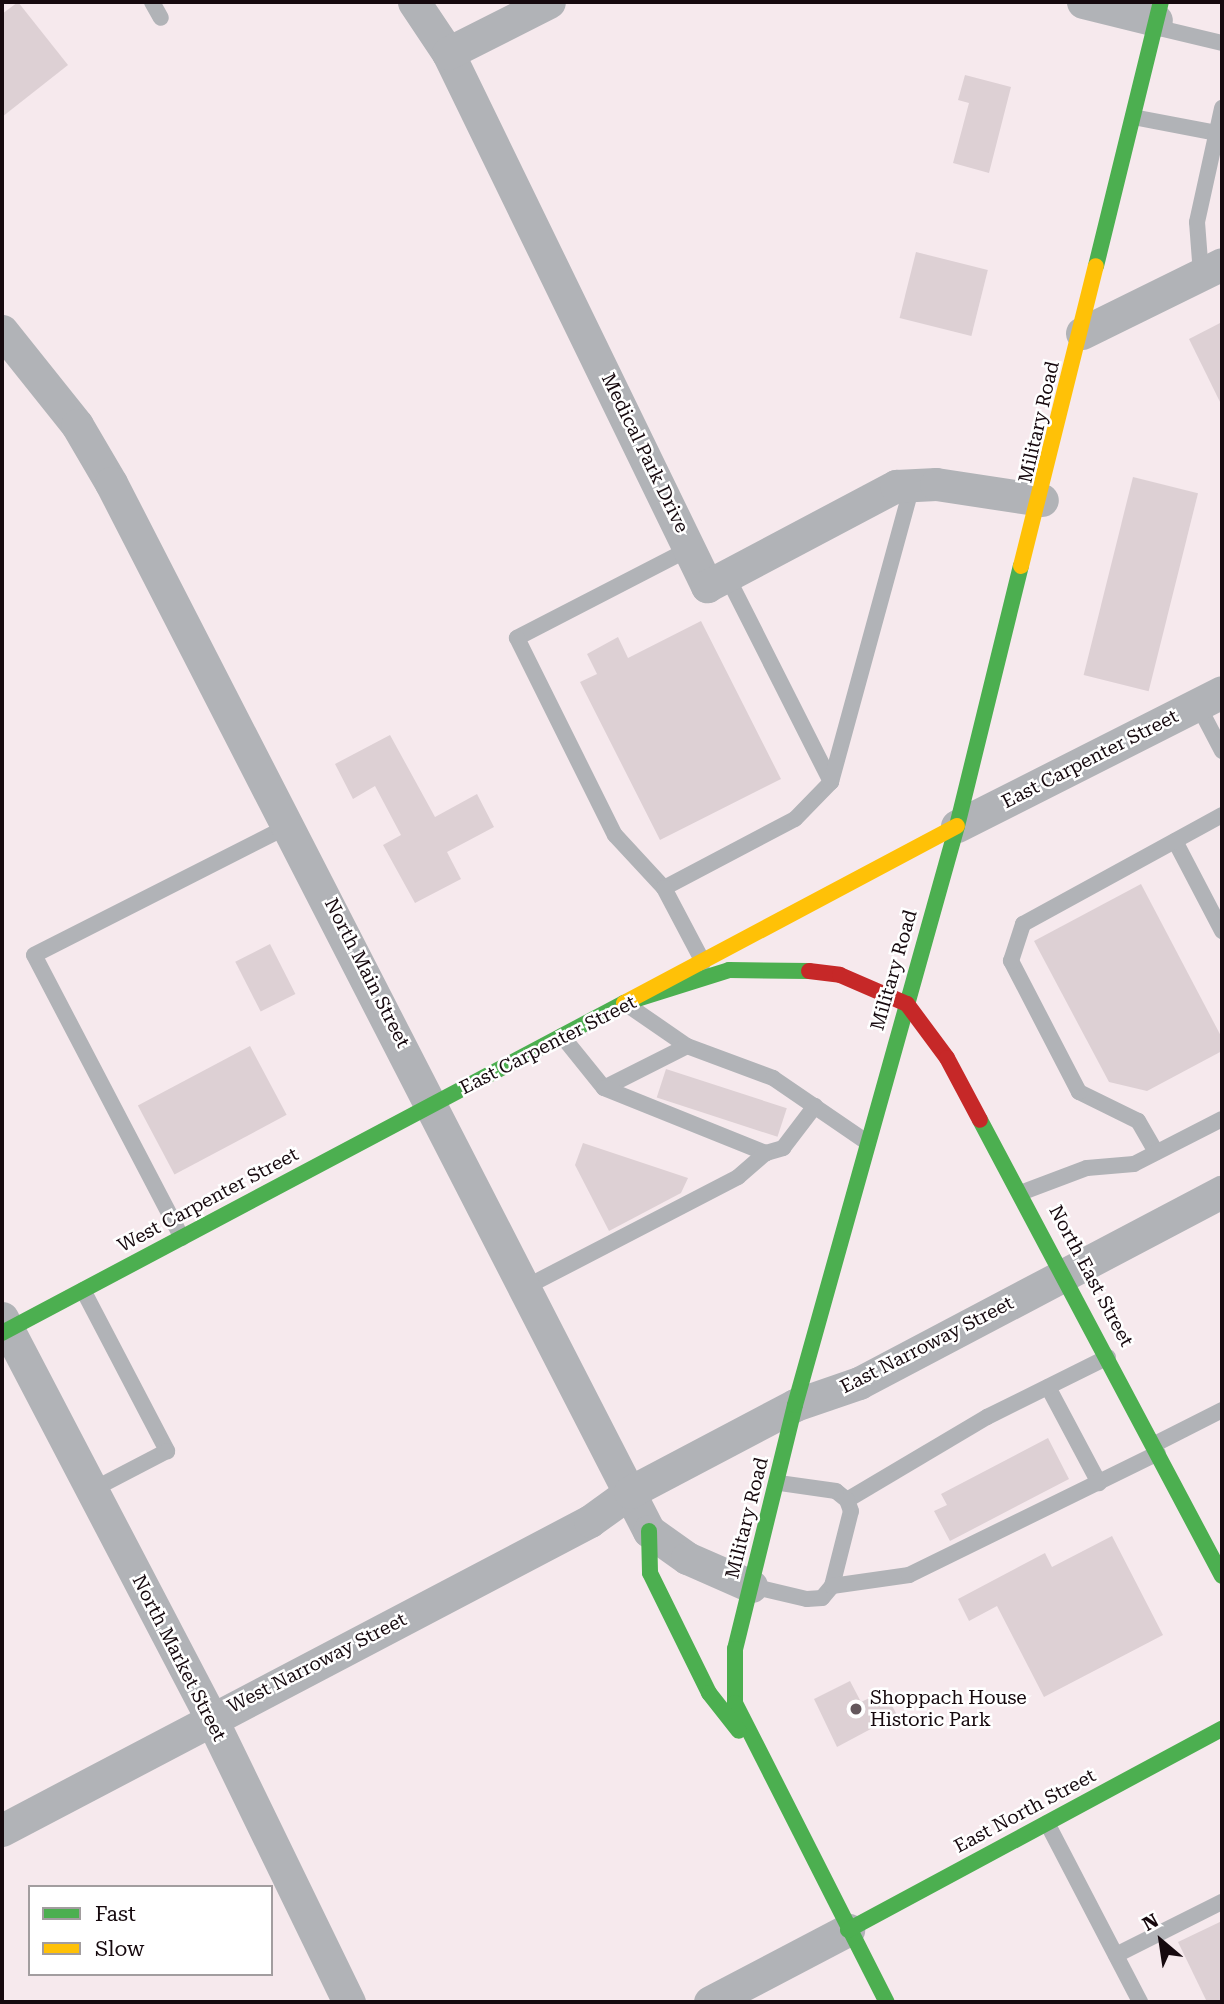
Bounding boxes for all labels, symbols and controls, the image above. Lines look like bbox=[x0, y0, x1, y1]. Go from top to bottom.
street label: Military Road bbox=[1014, 359, 1064, 485]
street label: Medical Park Drive bbox=[596, 370, 694, 536]
street label: East Carpenter Street bbox=[998, 705, 1182, 813]
street label: North Main Street bbox=[319, 894, 415, 1052]
street label: Military Road bbox=[866, 907, 922, 1033]
street label: East Carpenter Street bbox=[456, 991, 640, 1099]
street label: West Carpenter Street bbox=[114, 1143, 302, 1257]
street label: North East Street bbox=[1044, 1201, 1138, 1351]
street label: East Narroway Street bbox=[837, 1291, 1017, 1399]
street label: Military Road bbox=[721, 1455, 773, 1581]
street label: North Market Street bbox=[127, 1571, 231, 1745]
street label: West Narroway Street bbox=[224, 1608, 410, 1718]
place label: Shoppach House Historic Park bbox=[870, 1687, 1027, 1731]
marker: Shoppach House Historic Park bbox=[848, 1701, 864, 1717]
street label: East North Street bbox=[950, 1764, 1100, 1858]
legend bbox=[28, 1885, 273, 1976]
text: Fast bbox=[95, 1902, 136, 1926]
north arrow bbox=[1126, 1906, 1196, 1976]
text: N bbox=[1139, 1909, 1163, 1936]
text: Slow bbox=[95, 1937, 144, 1961]

